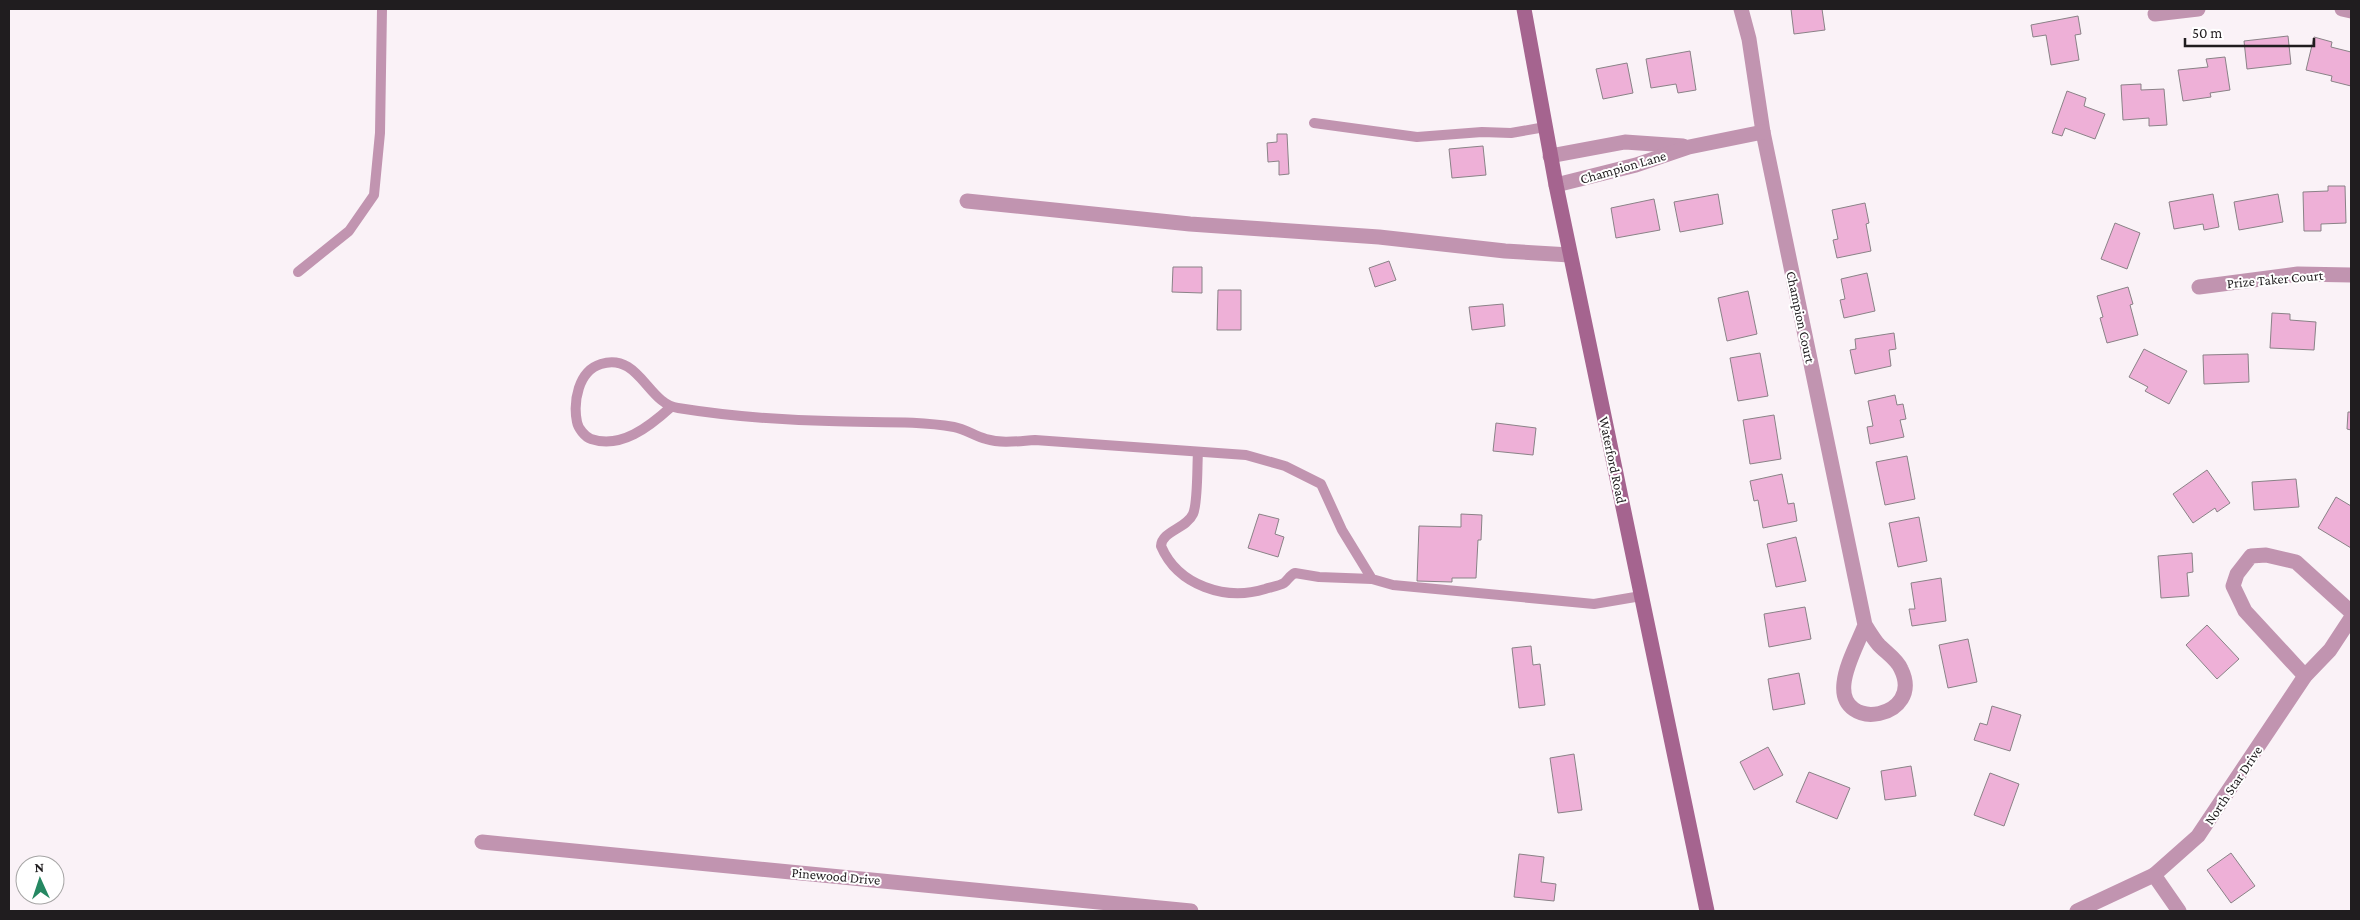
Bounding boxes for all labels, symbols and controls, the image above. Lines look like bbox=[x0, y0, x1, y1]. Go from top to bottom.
scale bar bbox=[2185, 15, 2314, 47]
text: 50 m bbox=[2192, 25, 2222, 41]
street label: Champion Lane bbox=[1578, 147, 1668, 187]
street label: Prize Taker Court bbox=[2226, 267, 2324, 291]
street label: Champion Court bbox=[1783, 269, 1819, 365]
street label: Waterford Road bbox=[1596, 415, 1630, 506]
street label: North Star Drive bbox=[2201, 743, 2265, 827]
north arrow bbox=[15, 855, 65, 905]
text: N bbox=[34, 859, 45, 875]
street label: Pinewood Drive bbox=[791, 864, 881, 888]

